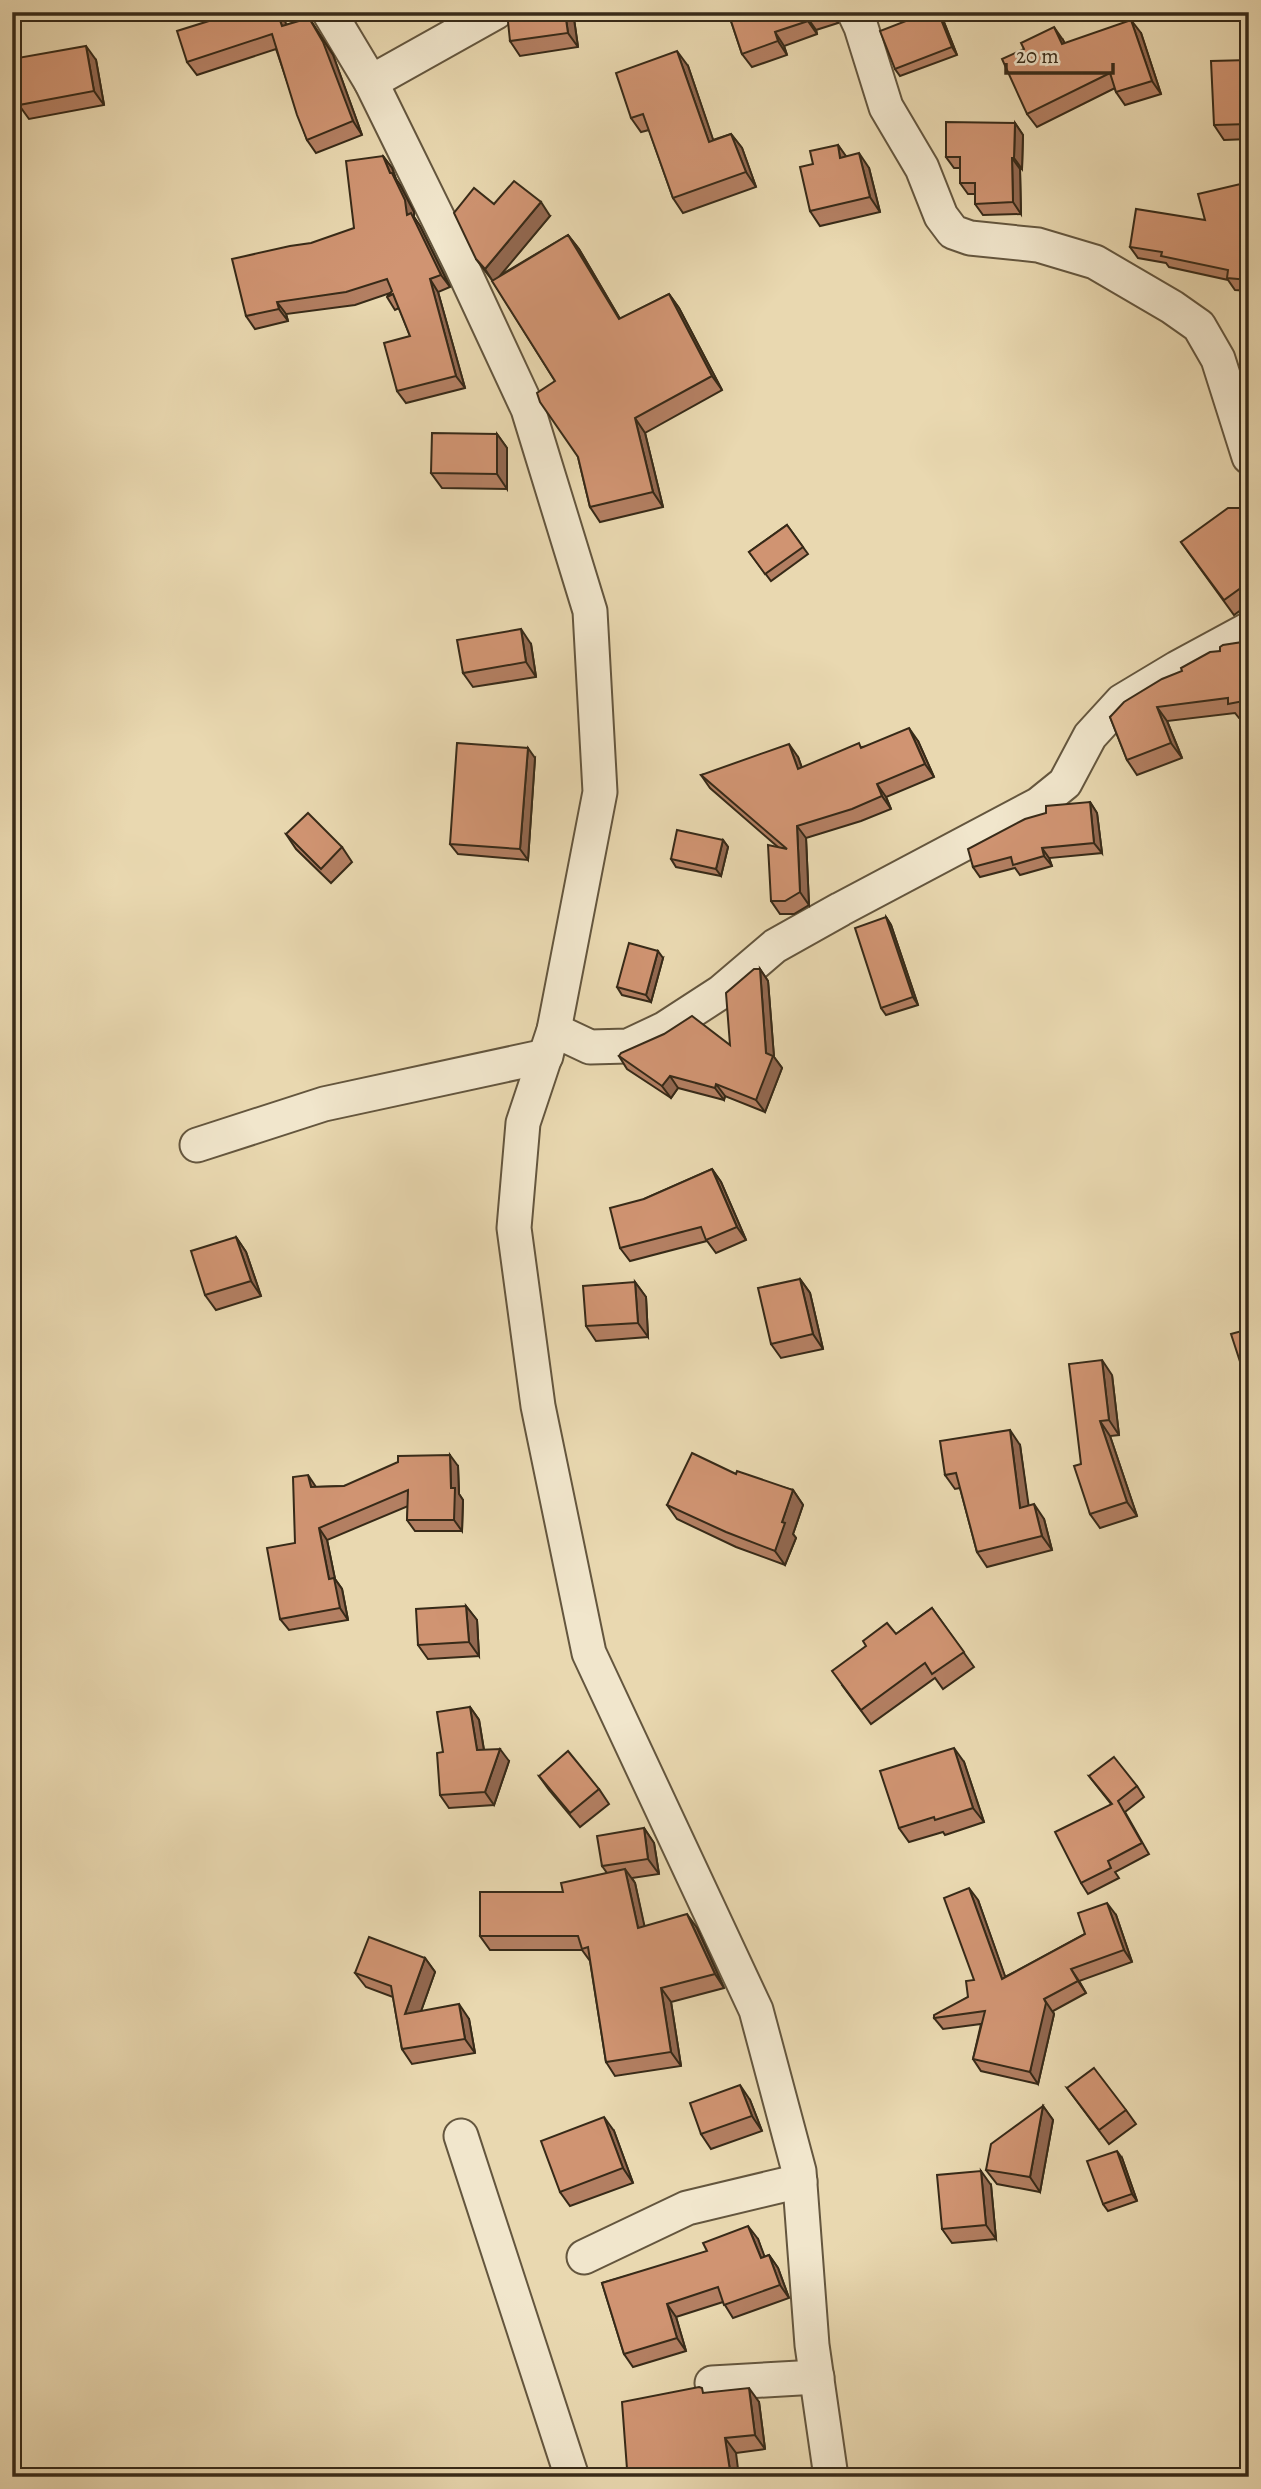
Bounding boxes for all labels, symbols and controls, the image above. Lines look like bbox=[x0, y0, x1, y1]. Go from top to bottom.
scale bar bbox=[1006, 32, 1112, 76]
text: 20 m bbox=[1016, 42, 1059, 70]

